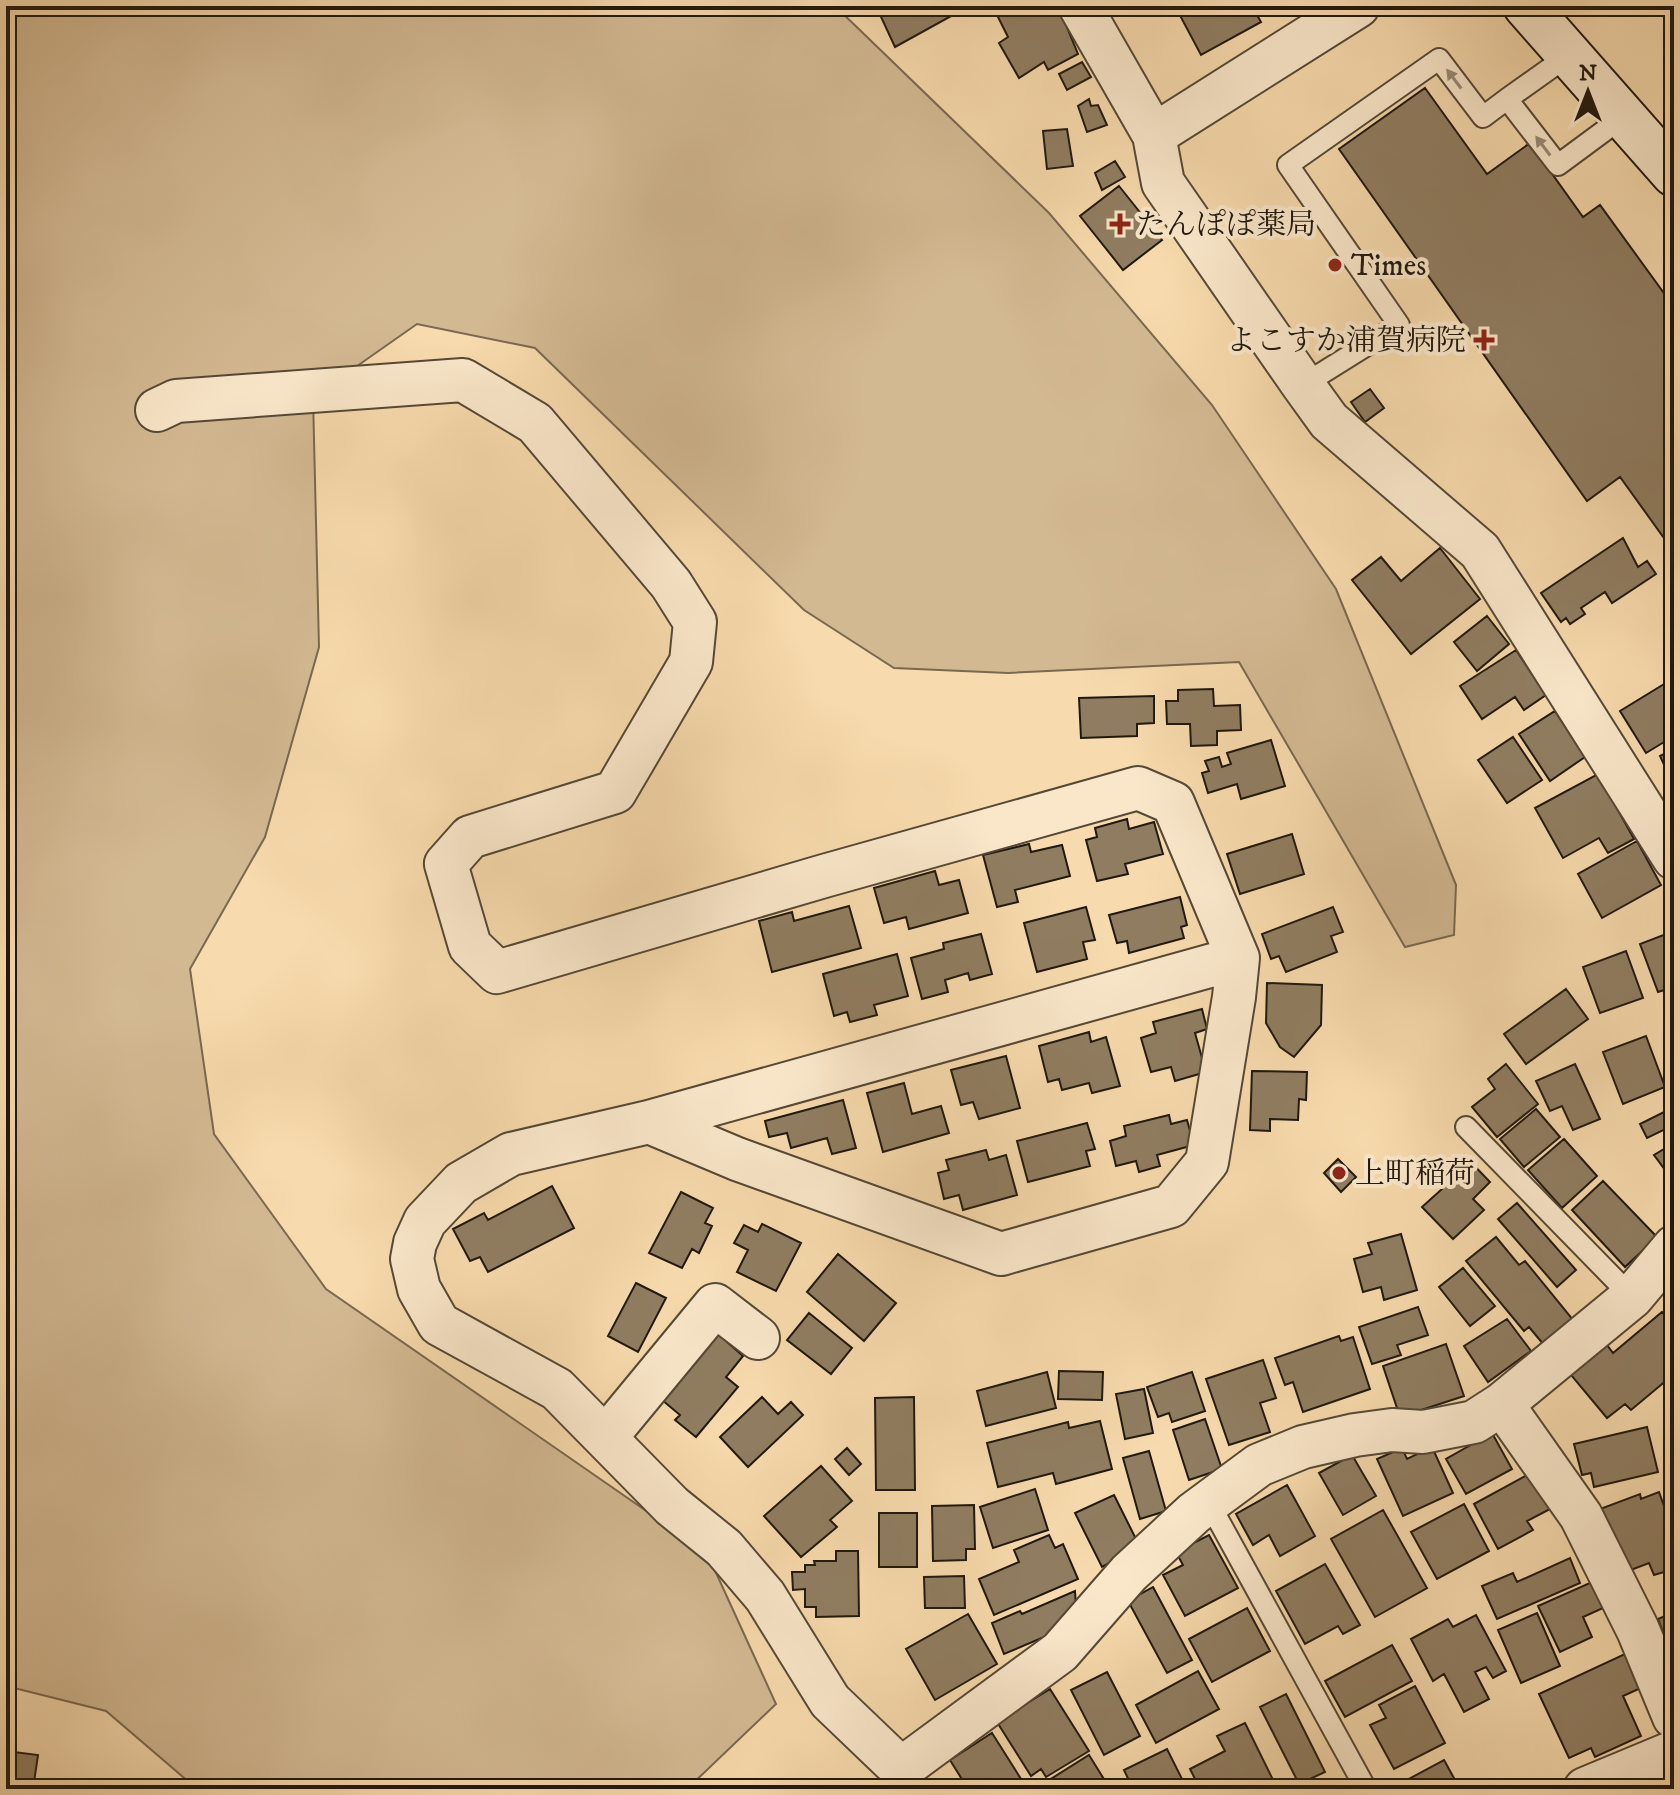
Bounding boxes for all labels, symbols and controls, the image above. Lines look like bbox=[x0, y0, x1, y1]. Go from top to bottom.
north arrow bbox=[1548, 52, 1628, 132]
text: N bbox=[1579, 60, 1597, 87]
one-way arrow bbox=[1447, 68, 1463, 89]
one-way arrow bbox=[1535, 135, 1551, 156]
place label: たんぽぽ薬局 bbox=[1136, 207, 1316, 244]
marker: たんぽぽ薬局 bbox=[1111, 215, 1129, 233]
place label: Times bbox=[1351, 248, 1426, 285]
marker: Times bbox=[1326, 256, 1344, 274]
place label: よこすか浦賀病院 bbox=[1226, 323, 1466, 360]
marker: よこすか浦賀病院 bbox=[1473, 329, 1495, 351]
place label: 上町稲荷 bbox=[1355, 1156, 1475, 1193]
marker: 上町稲荷 bbox=[1330, 1164, 1348, 1182]

